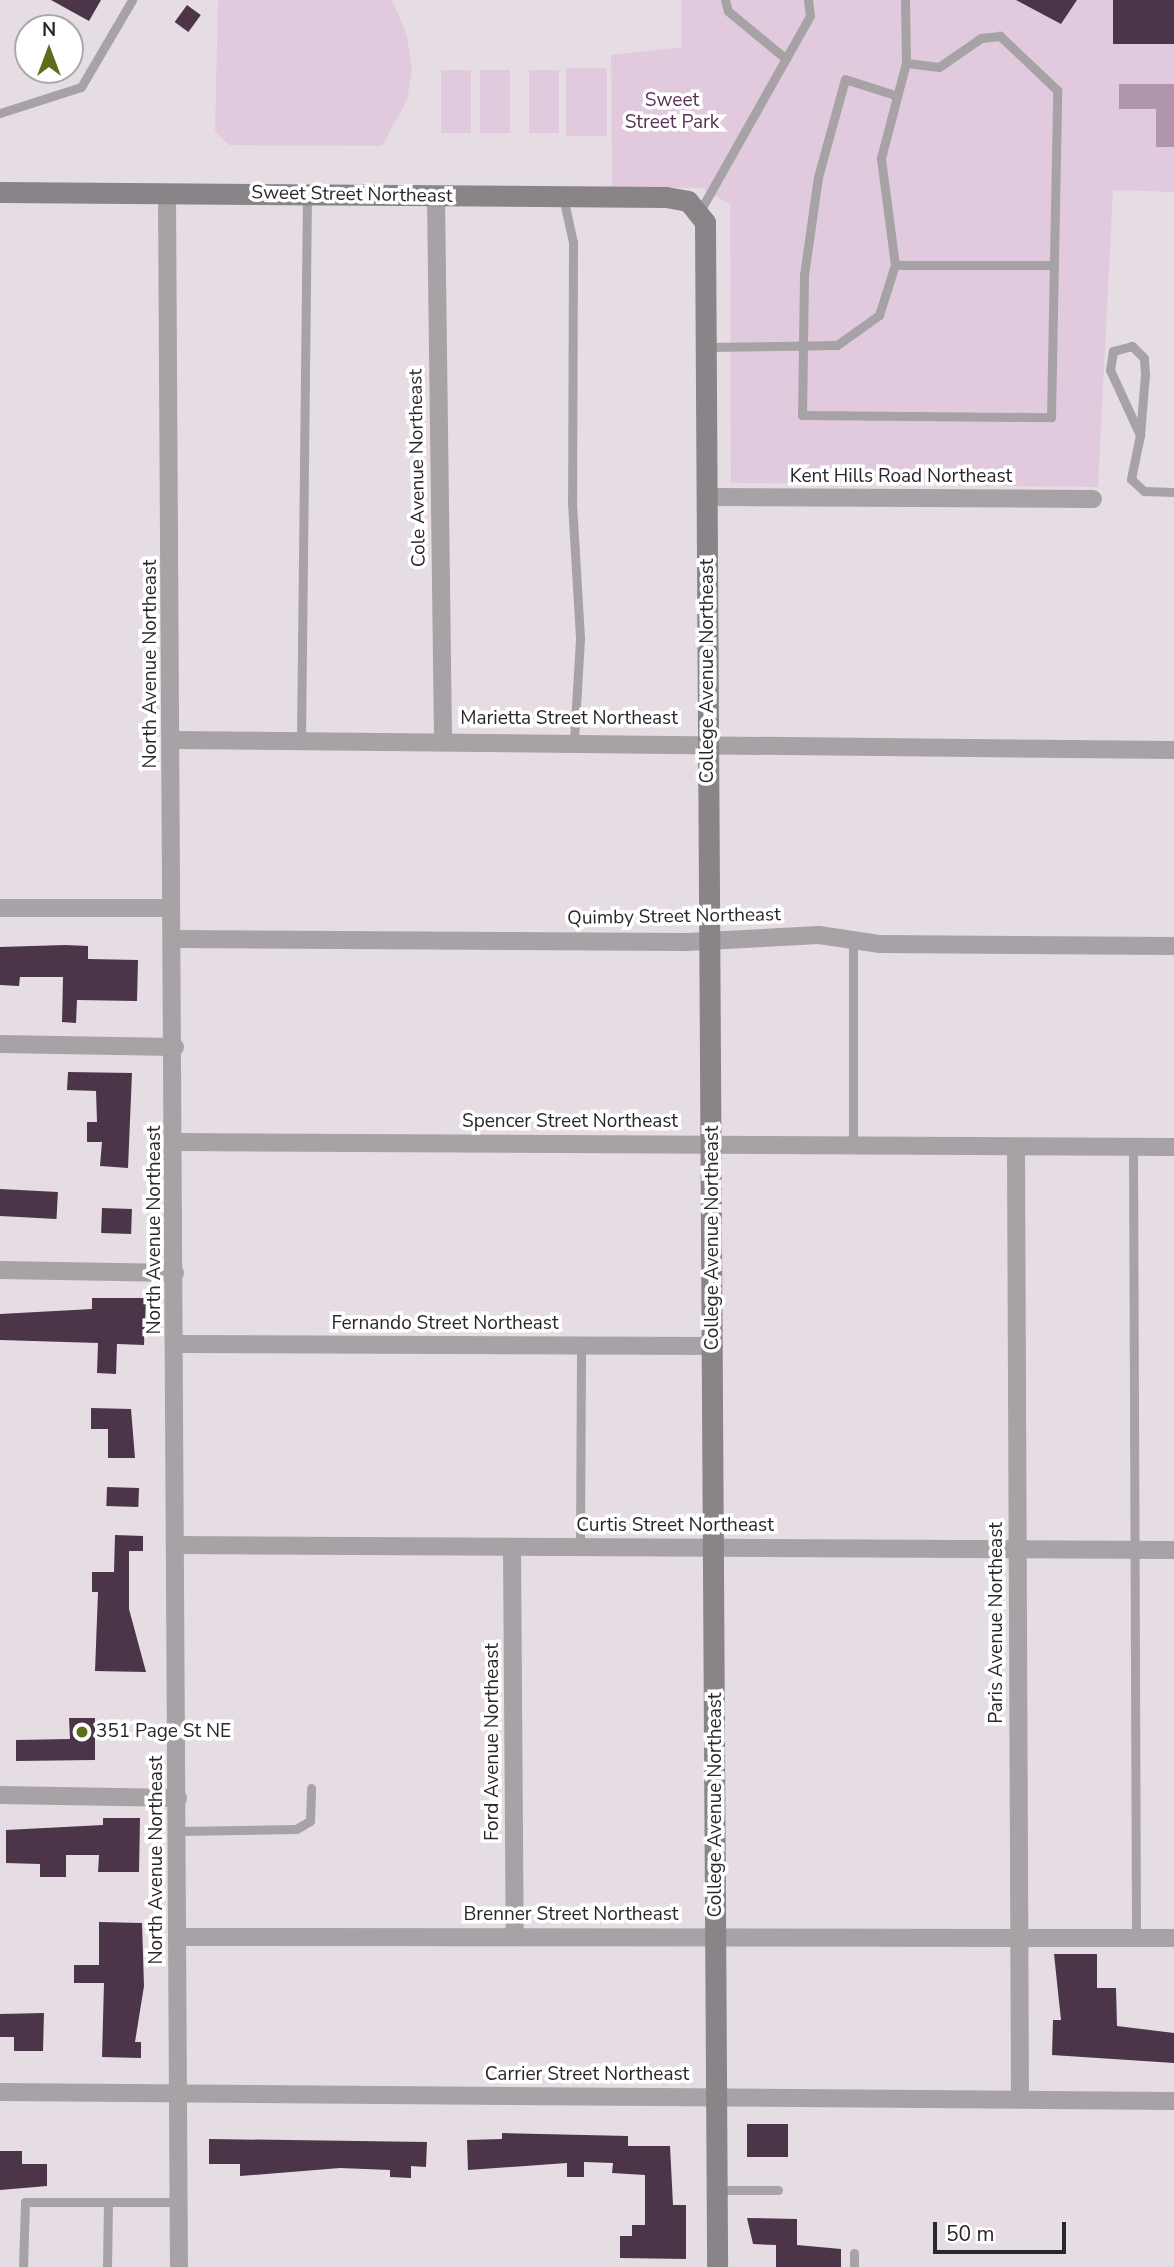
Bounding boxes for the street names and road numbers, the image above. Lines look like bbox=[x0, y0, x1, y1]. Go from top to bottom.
street label: Sweet Street Northeast bbox=[251, 182, 453, 208]
street label: Cole Avenue Northeast bbox=[405, 369, 431, 567]
street label: Kent Hills Road Northeast bbox=[790, 466, 1012, 488]
street label: North Avenue Northeast bbox=[140, 559, 162, 769]
street label: College Avenue Northeast bbox=[697, 559, 719, 783]
street label: Marietta Street Northeast bbox=[460, 708, 678, 730]
street label: Quimby Street Northeast bbox=[567, 904, 781, 930]
street label: Spencer Street Northeast bbox=[462, 1111, 678, 1133]
street label: North Avenue Northeast bbox=[144, 1125, 166, 1335]
street label: College Avenue Northeast bbox=[702, 1126, 724, 1350]
street label: Fernando Street Northeast bbox=[331, 1313, 559, 1335]
street label: Curtis Street Northeast bbox=[576, 1515, 774, 1537]
street label: Paris Avenue Northeast bbox=[986, 1522, 1008, 1724]
street label: Ford Avenue Northeast bbox=[482, 1643, 504, 1841]
street label: College Avenue Northeast bbox=[705, 1693, 727, 1917]
street label: North Avenue Northeast bbox=[146, 1755, 168, 1965]
street label: Brenner Street Northeast bbox=[464, 1904, 678, 1926]
street label: Carrier Street Northeast bbox=[485, 2064, 689, 2086]

